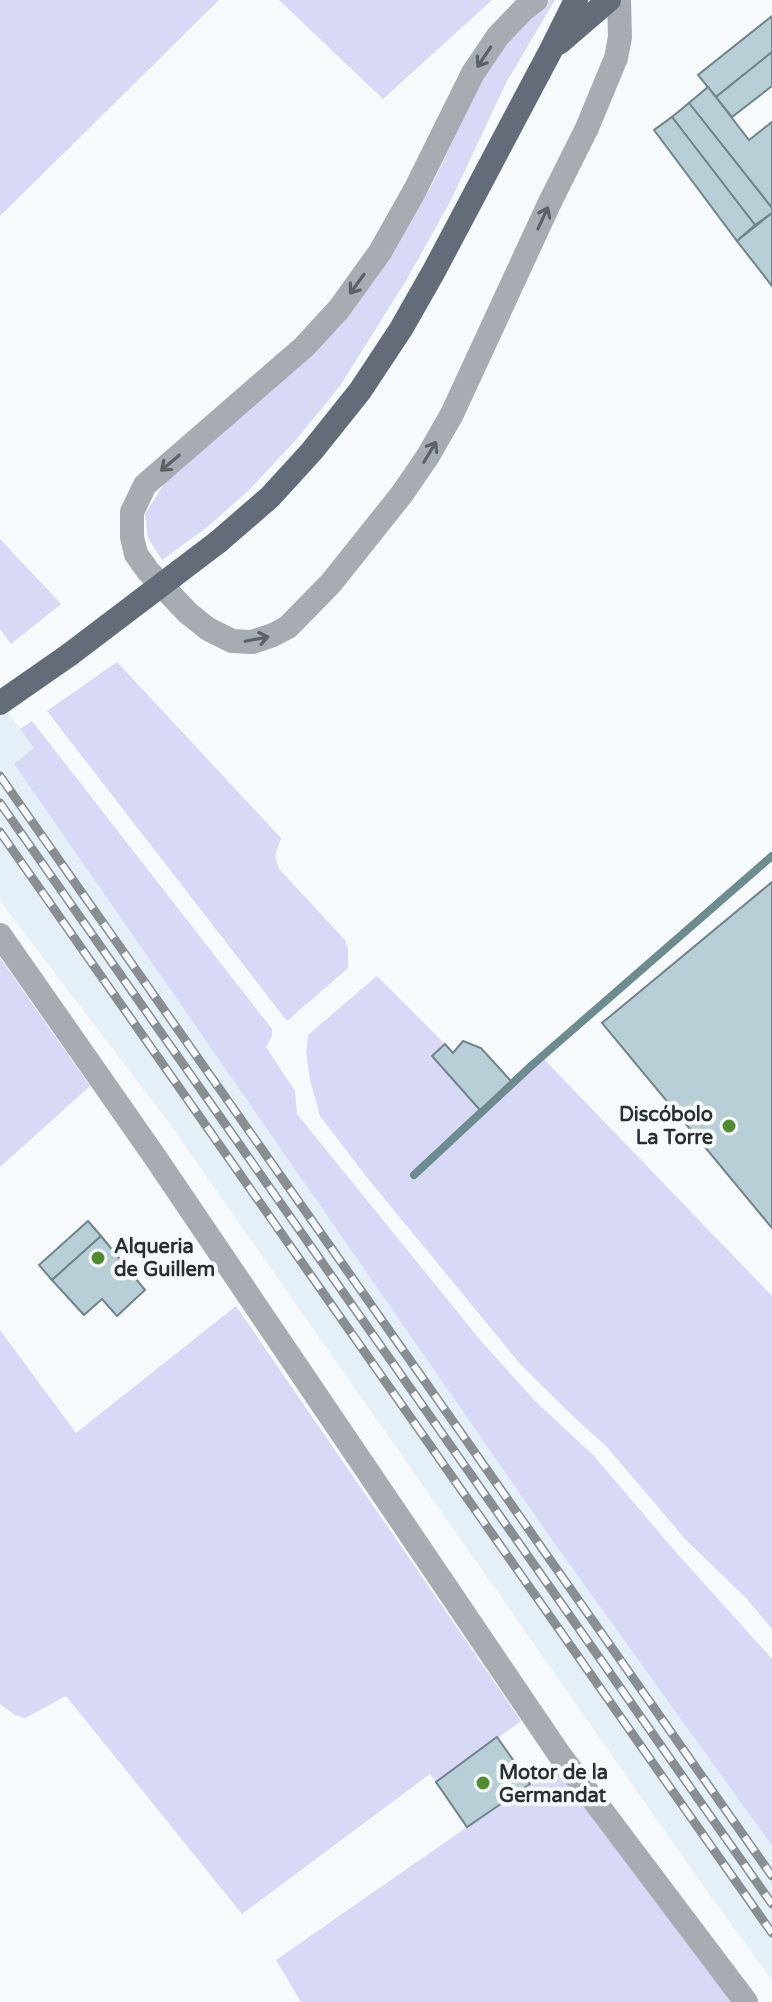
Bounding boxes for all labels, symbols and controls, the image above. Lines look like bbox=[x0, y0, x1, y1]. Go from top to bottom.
one-way arrow bbox=[475, 46, 492, 68]
one-way arrow bbox=[536, 206, 551, 230]
one-way arrow bbox=[349, 272, 365, 294]
one-way arrow bbox=[422, 441, 438, 464]
one-way arrow bbox=[161, 454, 181, 472]
one-way arrow bbox=[243, 630, 269, 645]
place label: Discóbolo La Torre bbox=[619, 1103, 713, 1150]
marker: Discóbolo La Torre bbox=[720, 1117, 738, 1135]
place label: Alqueria de Guillem bbox=[114, 1235, 215, 1282]
marker: Alqueria de Guillem bbox=[89, 1249, 107, 1267]
place label: Motor de la Germandat bbox=[499, 1761, 608, 1808]
marker: Motor de la Germandat bbox=[474, 1774, 492, 1792]

